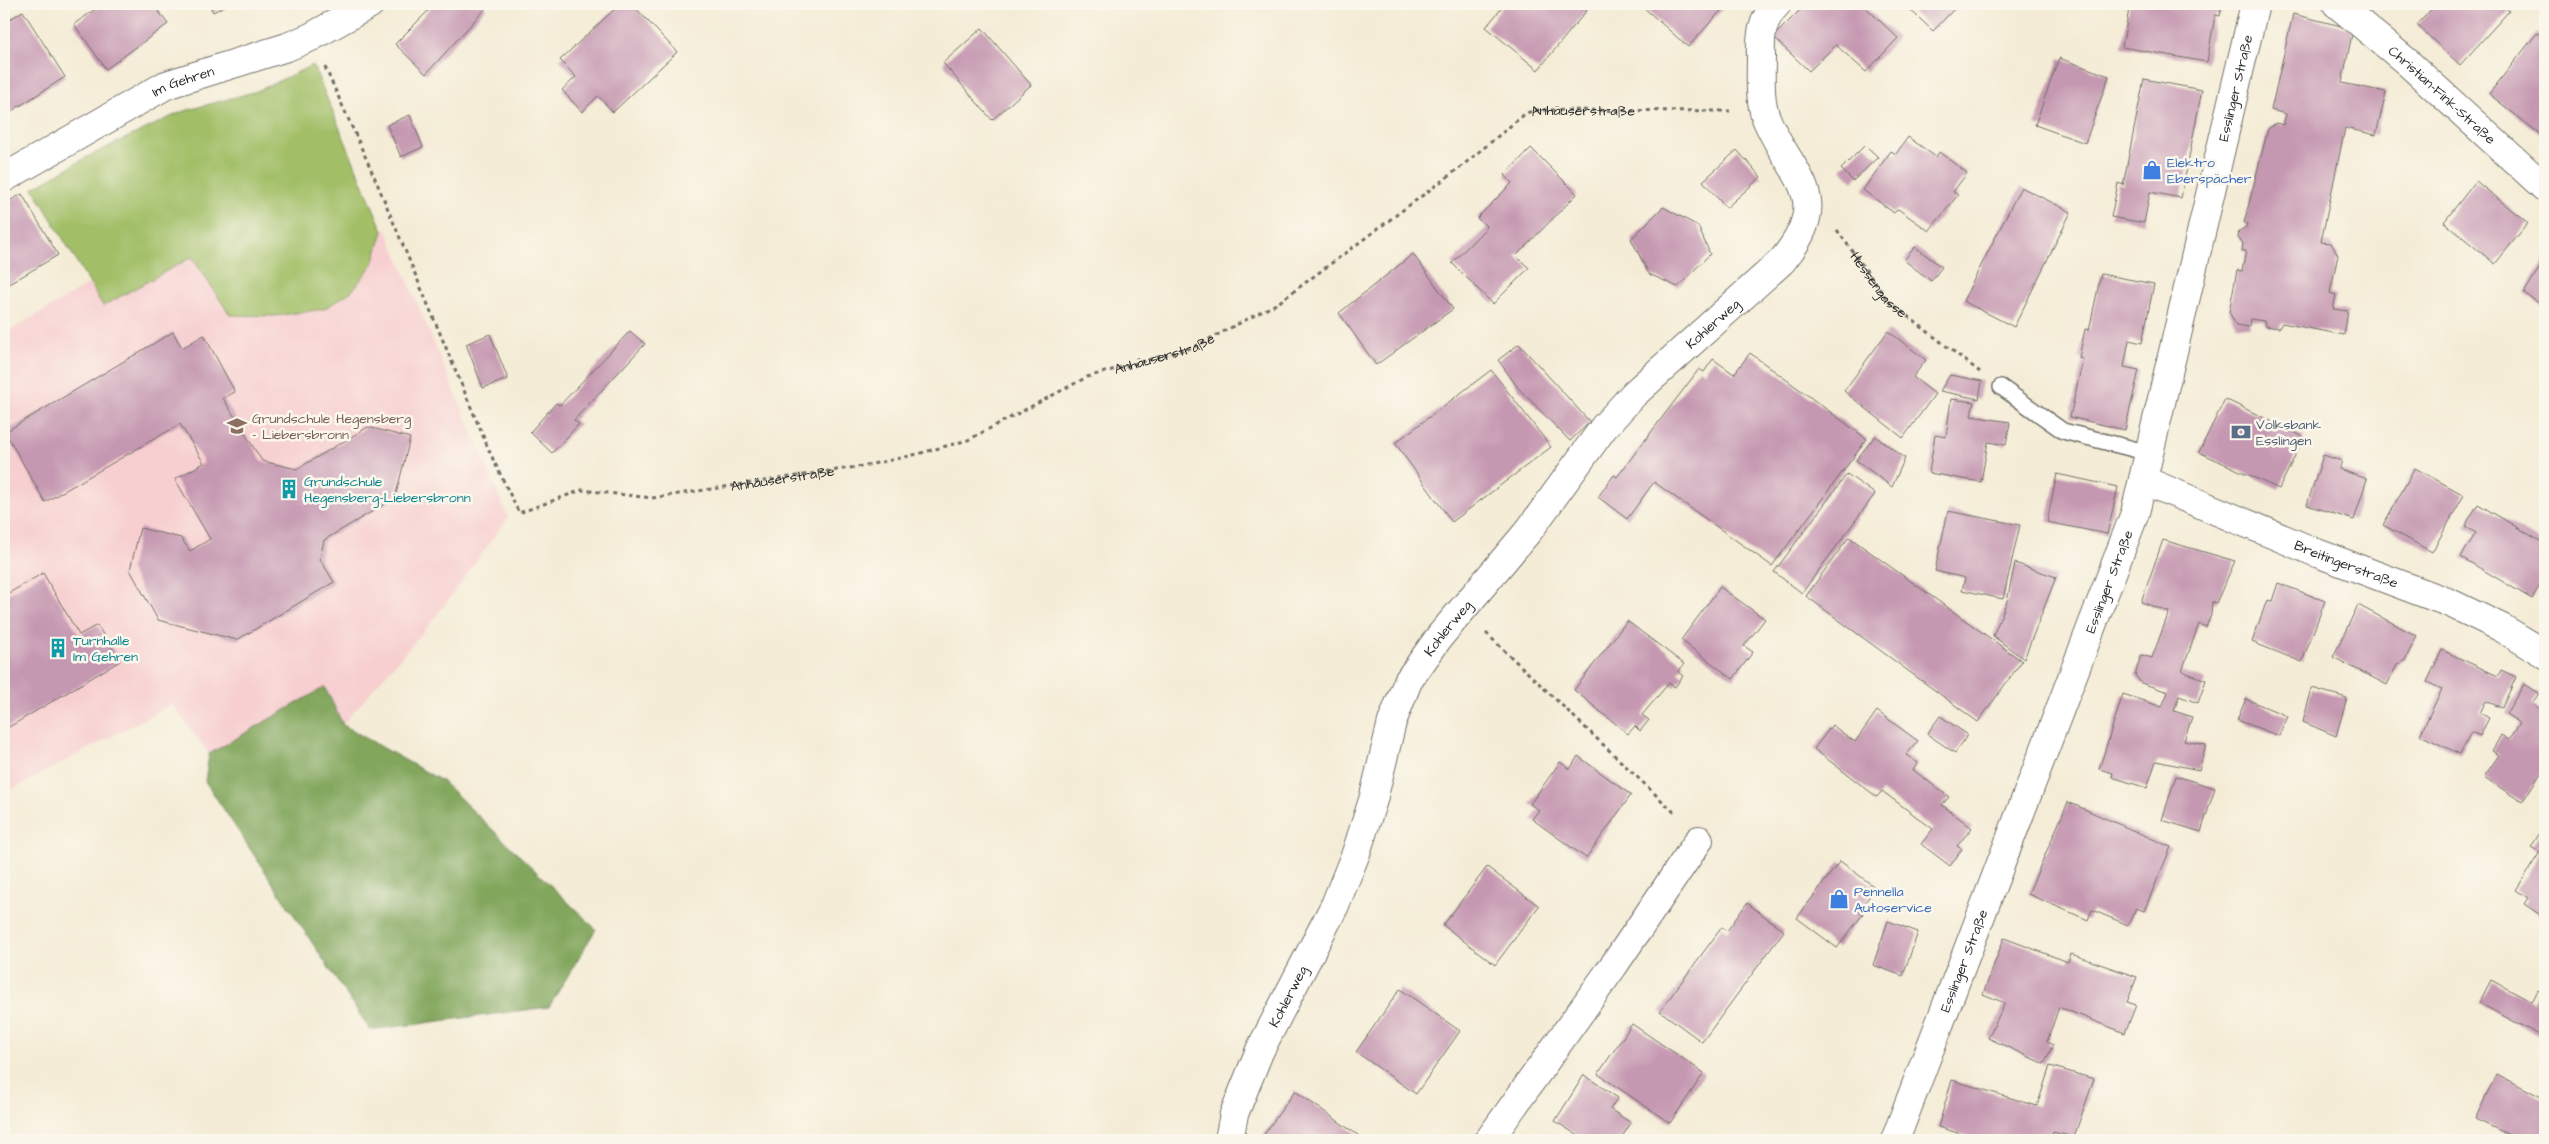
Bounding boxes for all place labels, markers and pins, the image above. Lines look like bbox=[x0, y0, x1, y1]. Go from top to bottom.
place label: Elektro Eberspächer bbox=[2167, 153, 2252, 189]
shop icon: Elektro Eberspächer bbox=[2141, 159, 2163, 181]
place label: Grundschule Hegensberg - Liebersbronn bbox=[252, 409, 411, 445]
school or university icon: Grundschule Hegensberg - Liebersbronn bbox=[226, 415, 248, 437]
place label: Volksbank Esslingen bbox=[2256, 415, 2321, 451]
bank icon: Volksbank Esslingen bbox=[2230, 421, 2252, 443]
place label: Grundschule Hegensberg-Liebersbronn bbox=[304, 472, 471, 508]
building icon: Grundschule Hegensberg-Liebersbronn bbox=[278, 478, 300, 500]
place label: Turnhalle Im Gehren bbox=[73, 631, 138, 667]
building icon: Turnhalle Im Gehren bbox=[47, 637, 69, 659]
place label: Pennella Autoservice bbox=[1854, 882, 1932, 918]
shop icon: Pennella Autoservice bbox=[1828, 888, 1850, 910]

